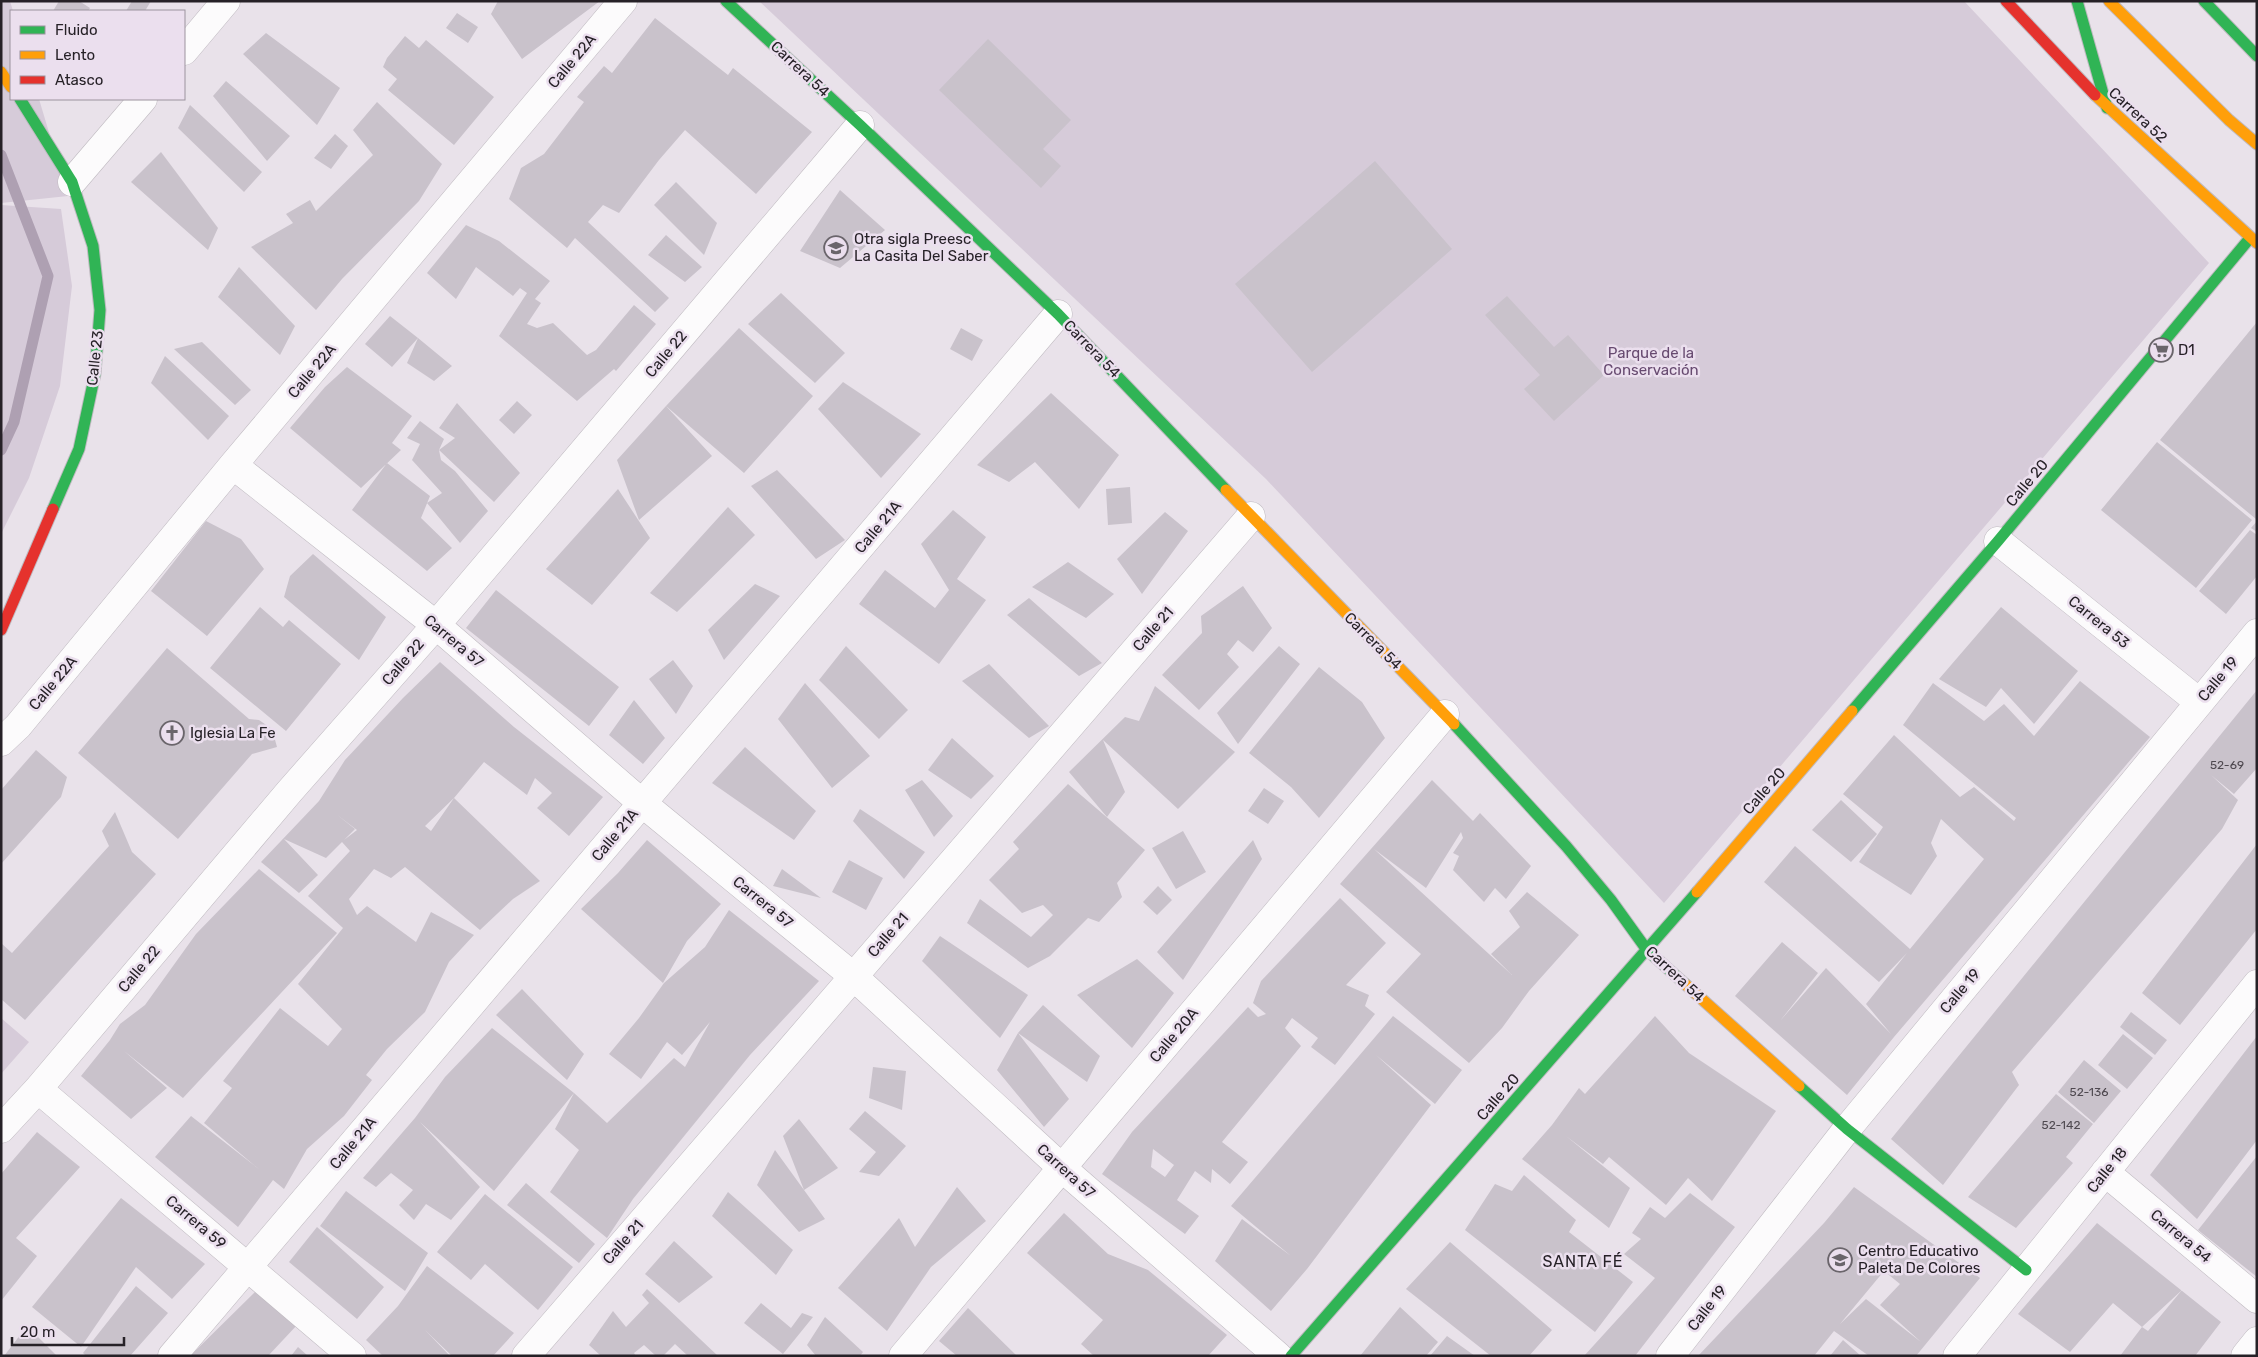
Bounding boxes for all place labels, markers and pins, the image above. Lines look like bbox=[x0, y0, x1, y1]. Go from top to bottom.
place label: Otra sigla Preesc La Casita Del Saber bbox=[854, 230, 989, 265]
school or university icon: Otra sigla Preesc La Casita Del Saber bbox=[823, 235, 849, 261]
supermarket icon: D1 bbox=[2148, 337, 2174, 363]
place label: D1 bbox=[2178, 341, 2195, 359]
church icon: Iglesia La Fe bbox=[159, 720, 185, 746]
place label: Iglesia La Fe bbox=[190, 724, 276, 742]
place label: Centro Educativo Paleta De Colores bbox=[1858, 1242, 1981, 1277]
school or university icon: Centro Educativo Paleta De Colores bbox=[1827, 1247, 1853, 1273]

